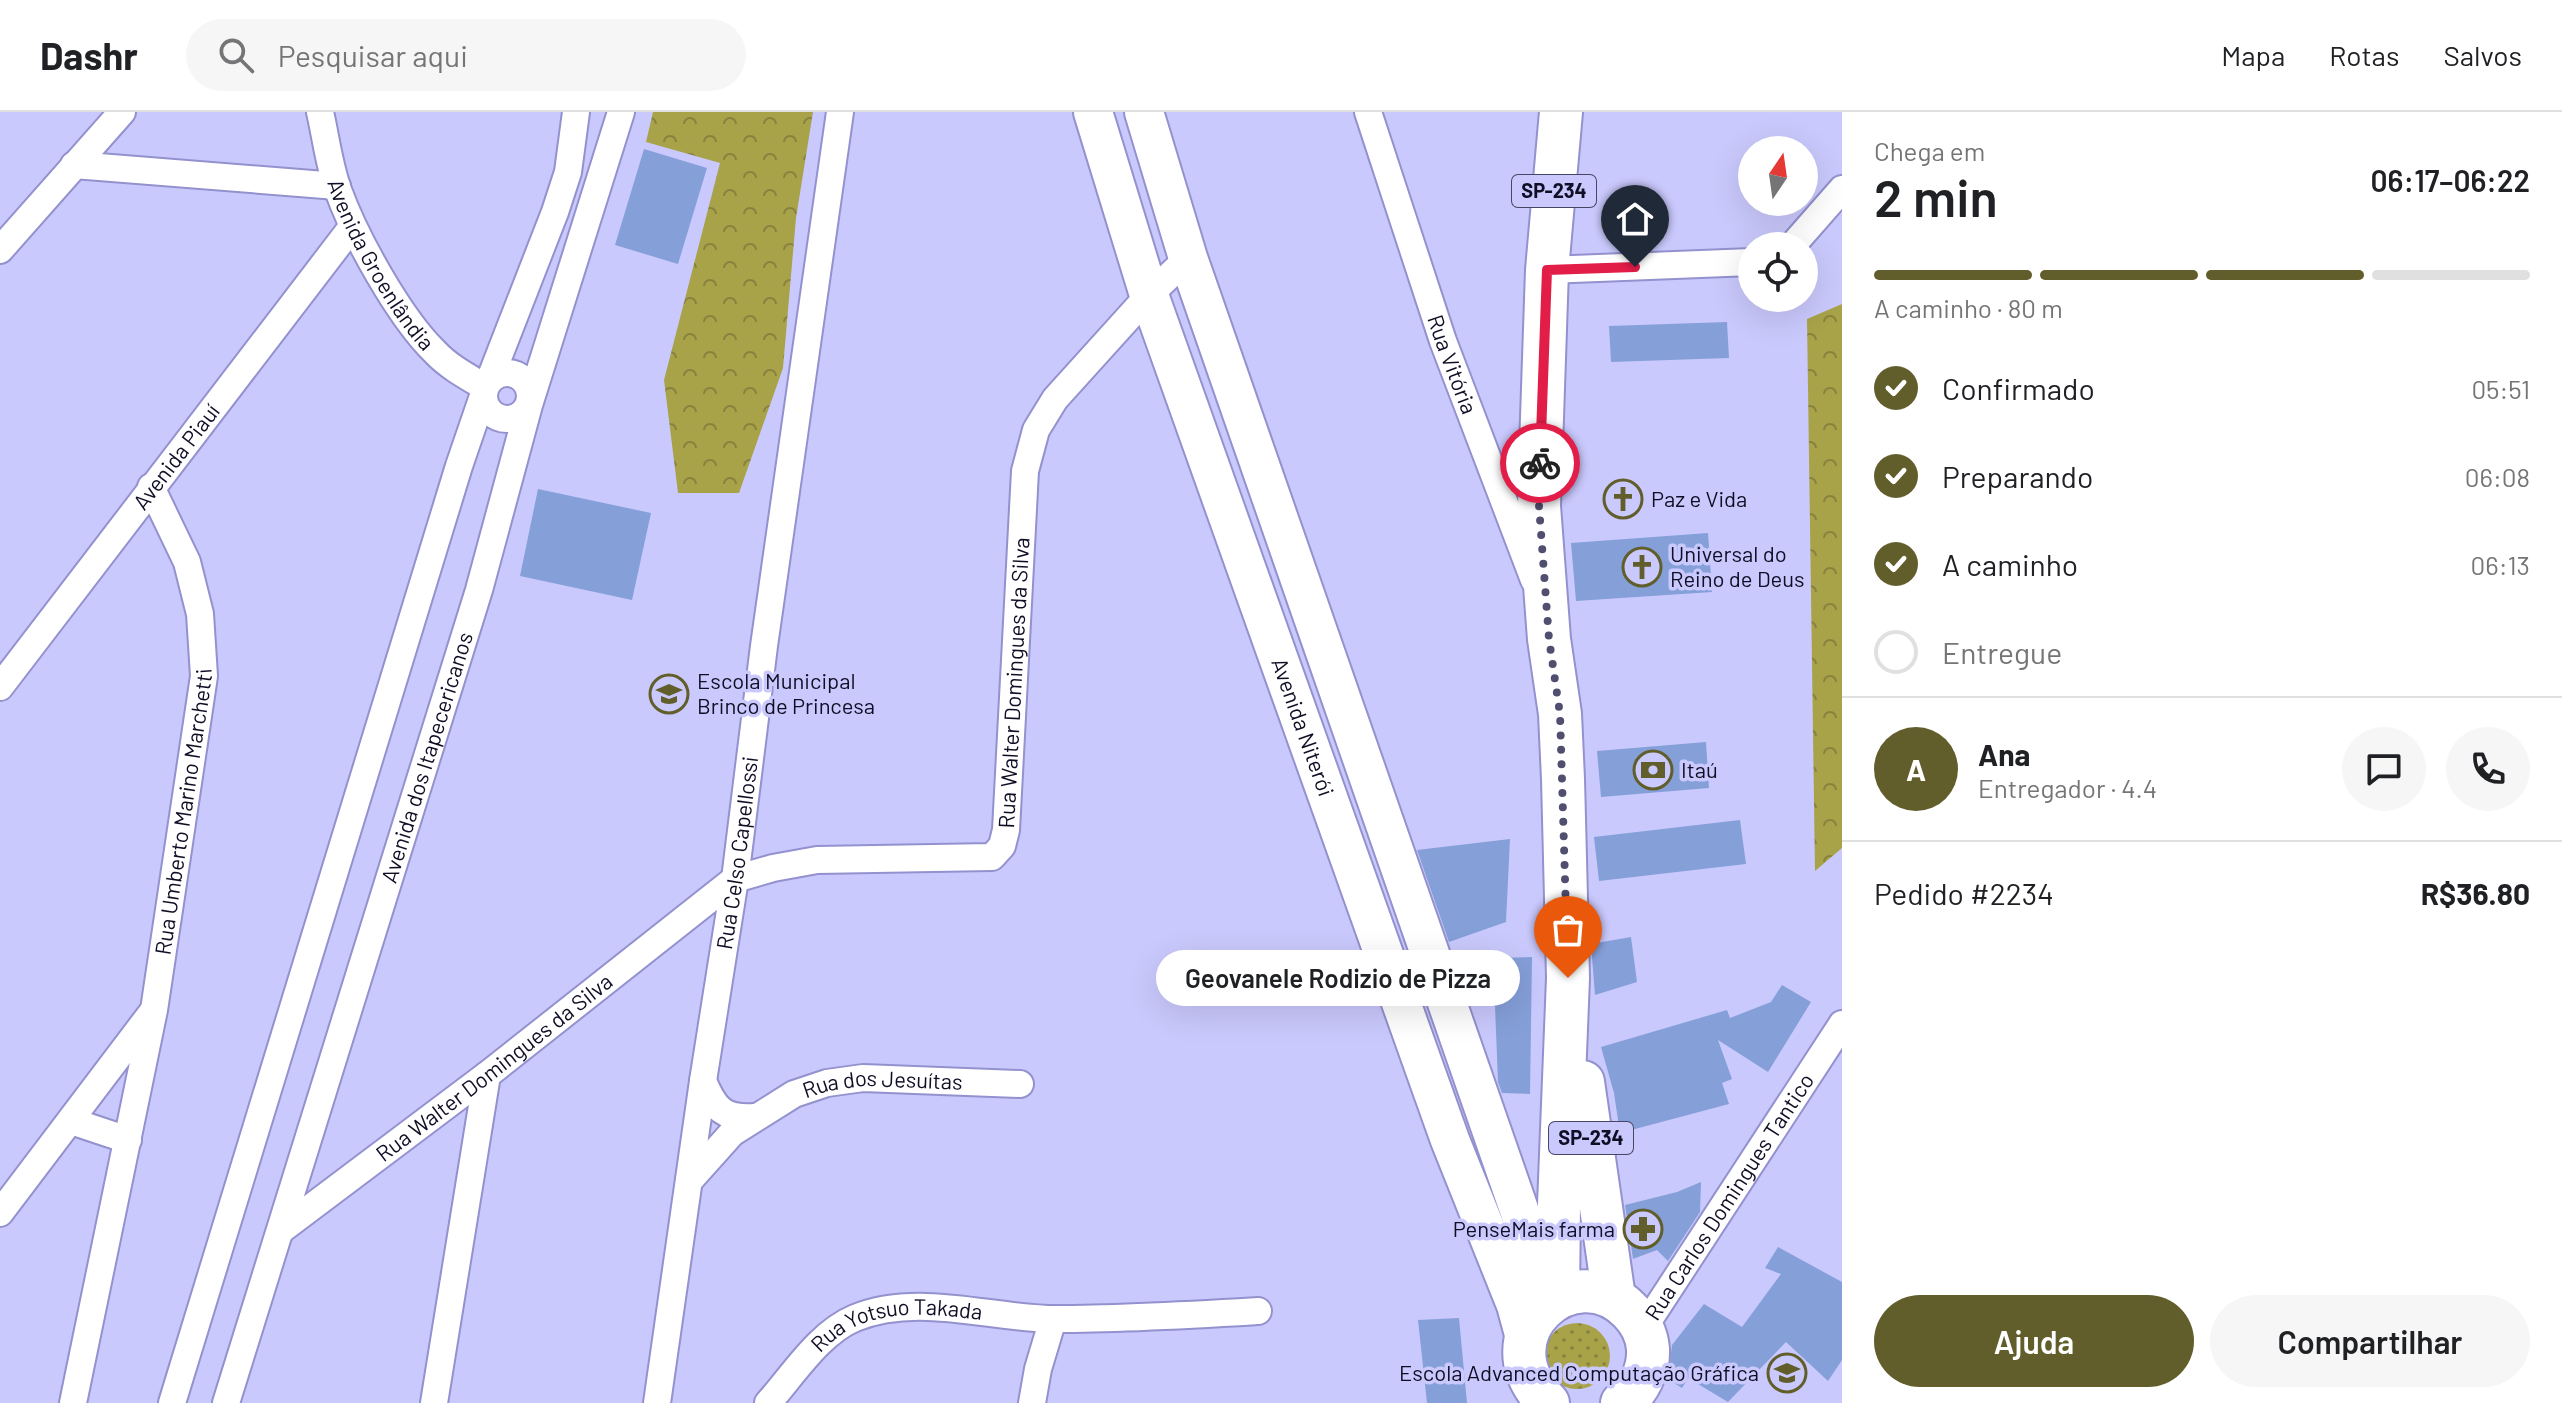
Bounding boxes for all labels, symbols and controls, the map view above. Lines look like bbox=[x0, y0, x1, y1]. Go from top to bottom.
search box bbox=[186, 19, 746, 91]
text: Dashr bbox=[40, 32, 138, 78]
icon: search bbox=[214, 33, 258, 77]
text: Pesquisar aqui bbox=[278, 37, 468, 73]
text: Mapa bbox=[2221, 38, 2285, 72]
text: Rotas bbox=[2329, 38, 2399, 72]
text: Salvos bbox=[2443, 38, 2522, 72]
text: Chega em bbox=[1874, 135, 1985, 166]
north arrow bbox=[1738, 136, 1818, 216]
map controls bbox=[1738, 136, 1818, 312]
text: 06:17–06:22 bbox=[2371, 162, 2530, 198]
text: 2 min bbox=[1874, 165, 1998, 227]
street label: Avenida Groenlândia bbox=[323, 175, 440, 355]
road number: SP-234 bbox=[1512, 175, 1596, 207]
pin bbox=[1601, 185, 1669, 267]
icon: home bbox=[1613, 197, 1657, 241]
button: locate bbox=[1738, 232, 1818, 312]
text: A caminho · 80 m bbox=[1874, 292, 2063, 323]
street label: Rua Vitória bbox=[1423, 311, 1483, 417]
icon: check bbox=[1874, 366, 1918, 410]
text: Confirmado bbox=[1942, 370, 2095, 406]
text: 05:51 bbox=[2471, 373, 2530, 404]
street label: Avenida Piauí bbox=[127, 398, 224, 514]
courier bbox=[1500, 423, 1580, 503]
icon: bike bbox=[1518, 441, 1562, 485]
icon: check bbox=[1874, 454, 1918, 498]
text: Preparando bbox=[1942, 458, 2093, 494]
text: 06:08 bbox=[2465, 461, 2530, 492]
church icon: Paz e Vida bbox=[1602, 478, 1644, 520]
place label: Paz e Vida bbox=[1651, 485, 1747, 511]
street label: Rua Walter Domingues da Silva bbox=[992, 537, 1033, 829]
place label: Universal do Reino de Deus bbox=[1670, 540, 1805, 591]
icon: check bbox=[1874, 542, 1918, 586]
church icon: Universal do Reino de Deus bbox=[1621, 546, 1663, 588]
text: A caminho bbox=[1942, 546, 2078, 582]
text: 06:13 bbox=[2471, 549, 2530, 580]
street label: Avenida dos Itapecericanos bbox=[375, 629, 477, 886]
text: Entregue bbox=[1942, 634, 2062, 670]
street label: Avenida Niterói bbox=[1267, 654, 1340, 799]
place label: Escola Municipal Brinco de Princesa bbox=[697, 667, 875, 718]
street label: Rua Umberto Marino Marchetti bbox=[148, 668, 216, 956]
school or university icon: Escola Municipal Brinco de Princesa bbox=[648, 673, 690, 715]
button: chat bbox=[2342, 727, 2426, 811]
button: phone bbox=[2446, 727, 2530, 811]
text: Ana bbox=[1978, 736, 2030, 772]
bank icon: Itaú bbox=[1632, 749, 1674, 791]
text: A bbox=[1906, 751, 1926, 787]
street label: Rua Celso Capellossi bbox=[710, 755, 762, 951]
place label: Itaú bbox=[1681, 756, 1718, 782]
text: Entregador · 4.4 bbox=[1978, 772, 2157, 803]
text: Pedido #2234 bbox=[1874, 875, 2054, 911]
text: R$36.80 bbox=[2421, 875, 2530, 911]
pin bbox=[1534, 896, 1602, 978]
icon: bag bbox=[1546, 908, 1590, 952]
callout: Geovanele Rodizio de Pizza bbox=[1156, 950, 1520, 1006]
text: Geovanele Rodizio de Pizza bbox=[1185, 962, 1491, 993]
street label: Rua Walter Domingues da Silva bbox=[370, 967, 617, 1166]
street label: Rua dos Jesuítas bbox=[799, 1064, 963, 1102]
street label: Rua Carlos Domingues Tantico bbox=[1639, 1068, 1818, 1324]
road number: SP-234 bbox=[1549, 1122, 1633, 1154]
pharmacy icon: PenseMais farma bbox=[1622, 1208, 1664, 1250]
place label: PenseMais farma bbox=[1453, 1215, 1615, 1241]
street label: Rua Yotsuo Takada bbox=[805, 1293, 984, 1356]
button: Ajuda bbox=[1874, 1295, 2194, 1387]
button: Compartilhar bbox=[2210, 1295, 2530, 1387]
school or university icon: Escola Advanced Computação Gráfica bbox=[1766, 1352, 1808, 1394]
place label: Escola Advanced Computação Gráfica bbox=[1399, 1359, 1759, 1385]

